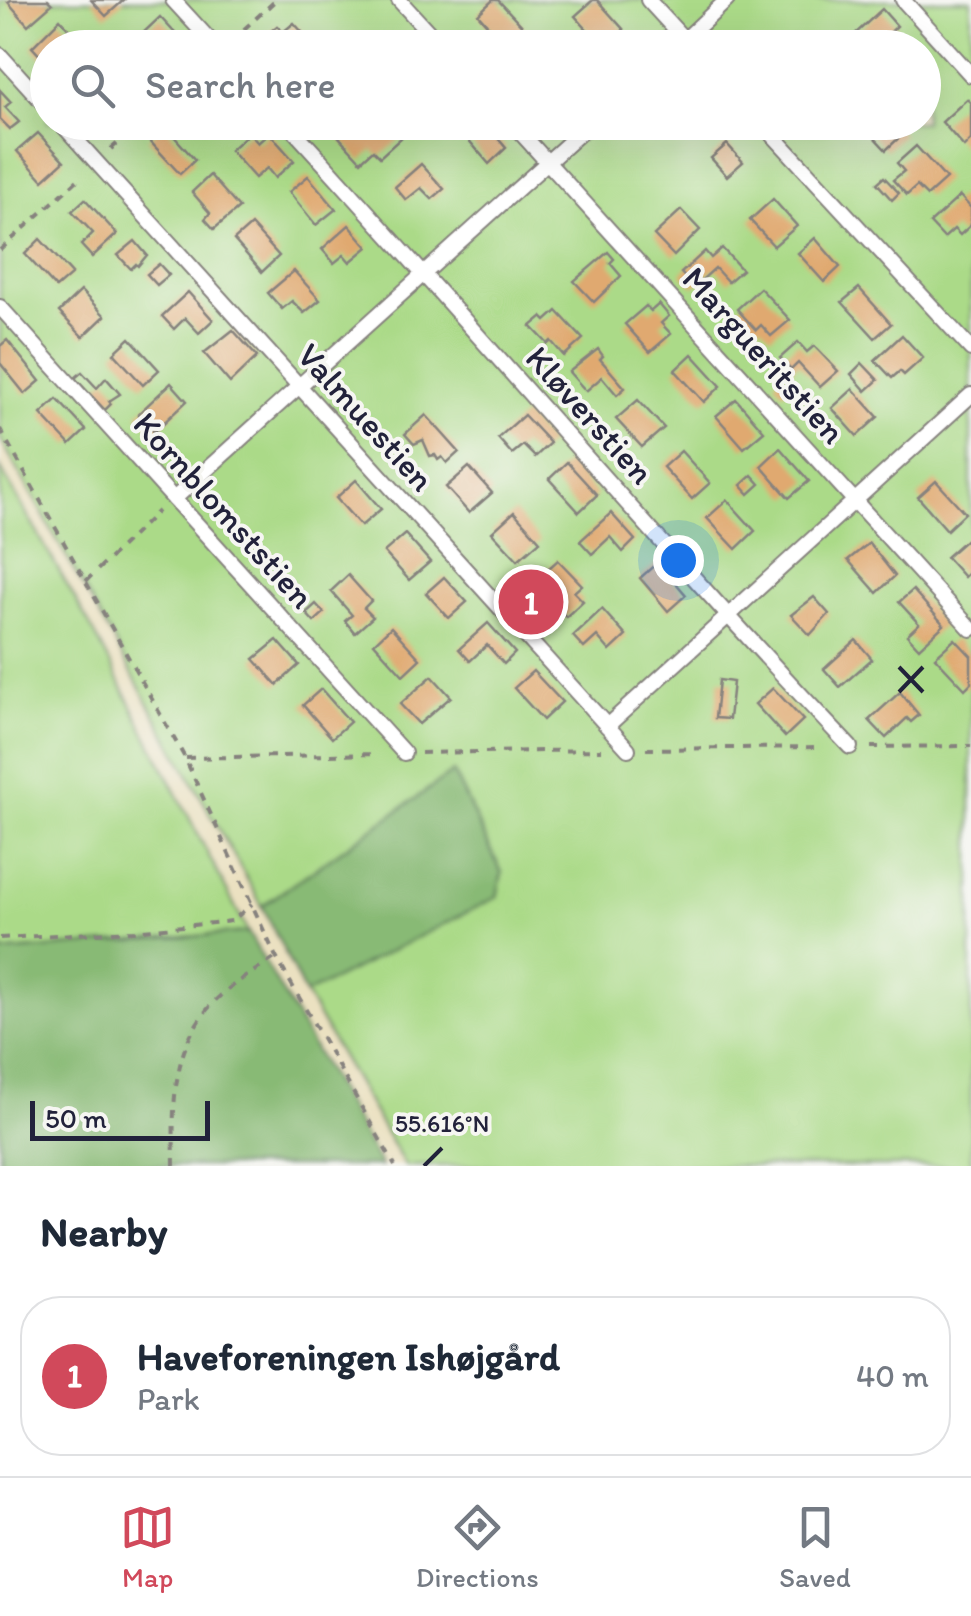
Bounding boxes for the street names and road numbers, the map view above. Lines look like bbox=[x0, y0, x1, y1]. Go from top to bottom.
street label: Margueritstien bbox=[674, 258, 855, 452]
street label: Valmuestien bbox=[289, 334, 444, 500]
street label: Kløverstien bbox=[517, 337, 663, 493]
street label: Kornblomststien bbox=[125, 403, 323, 617]

